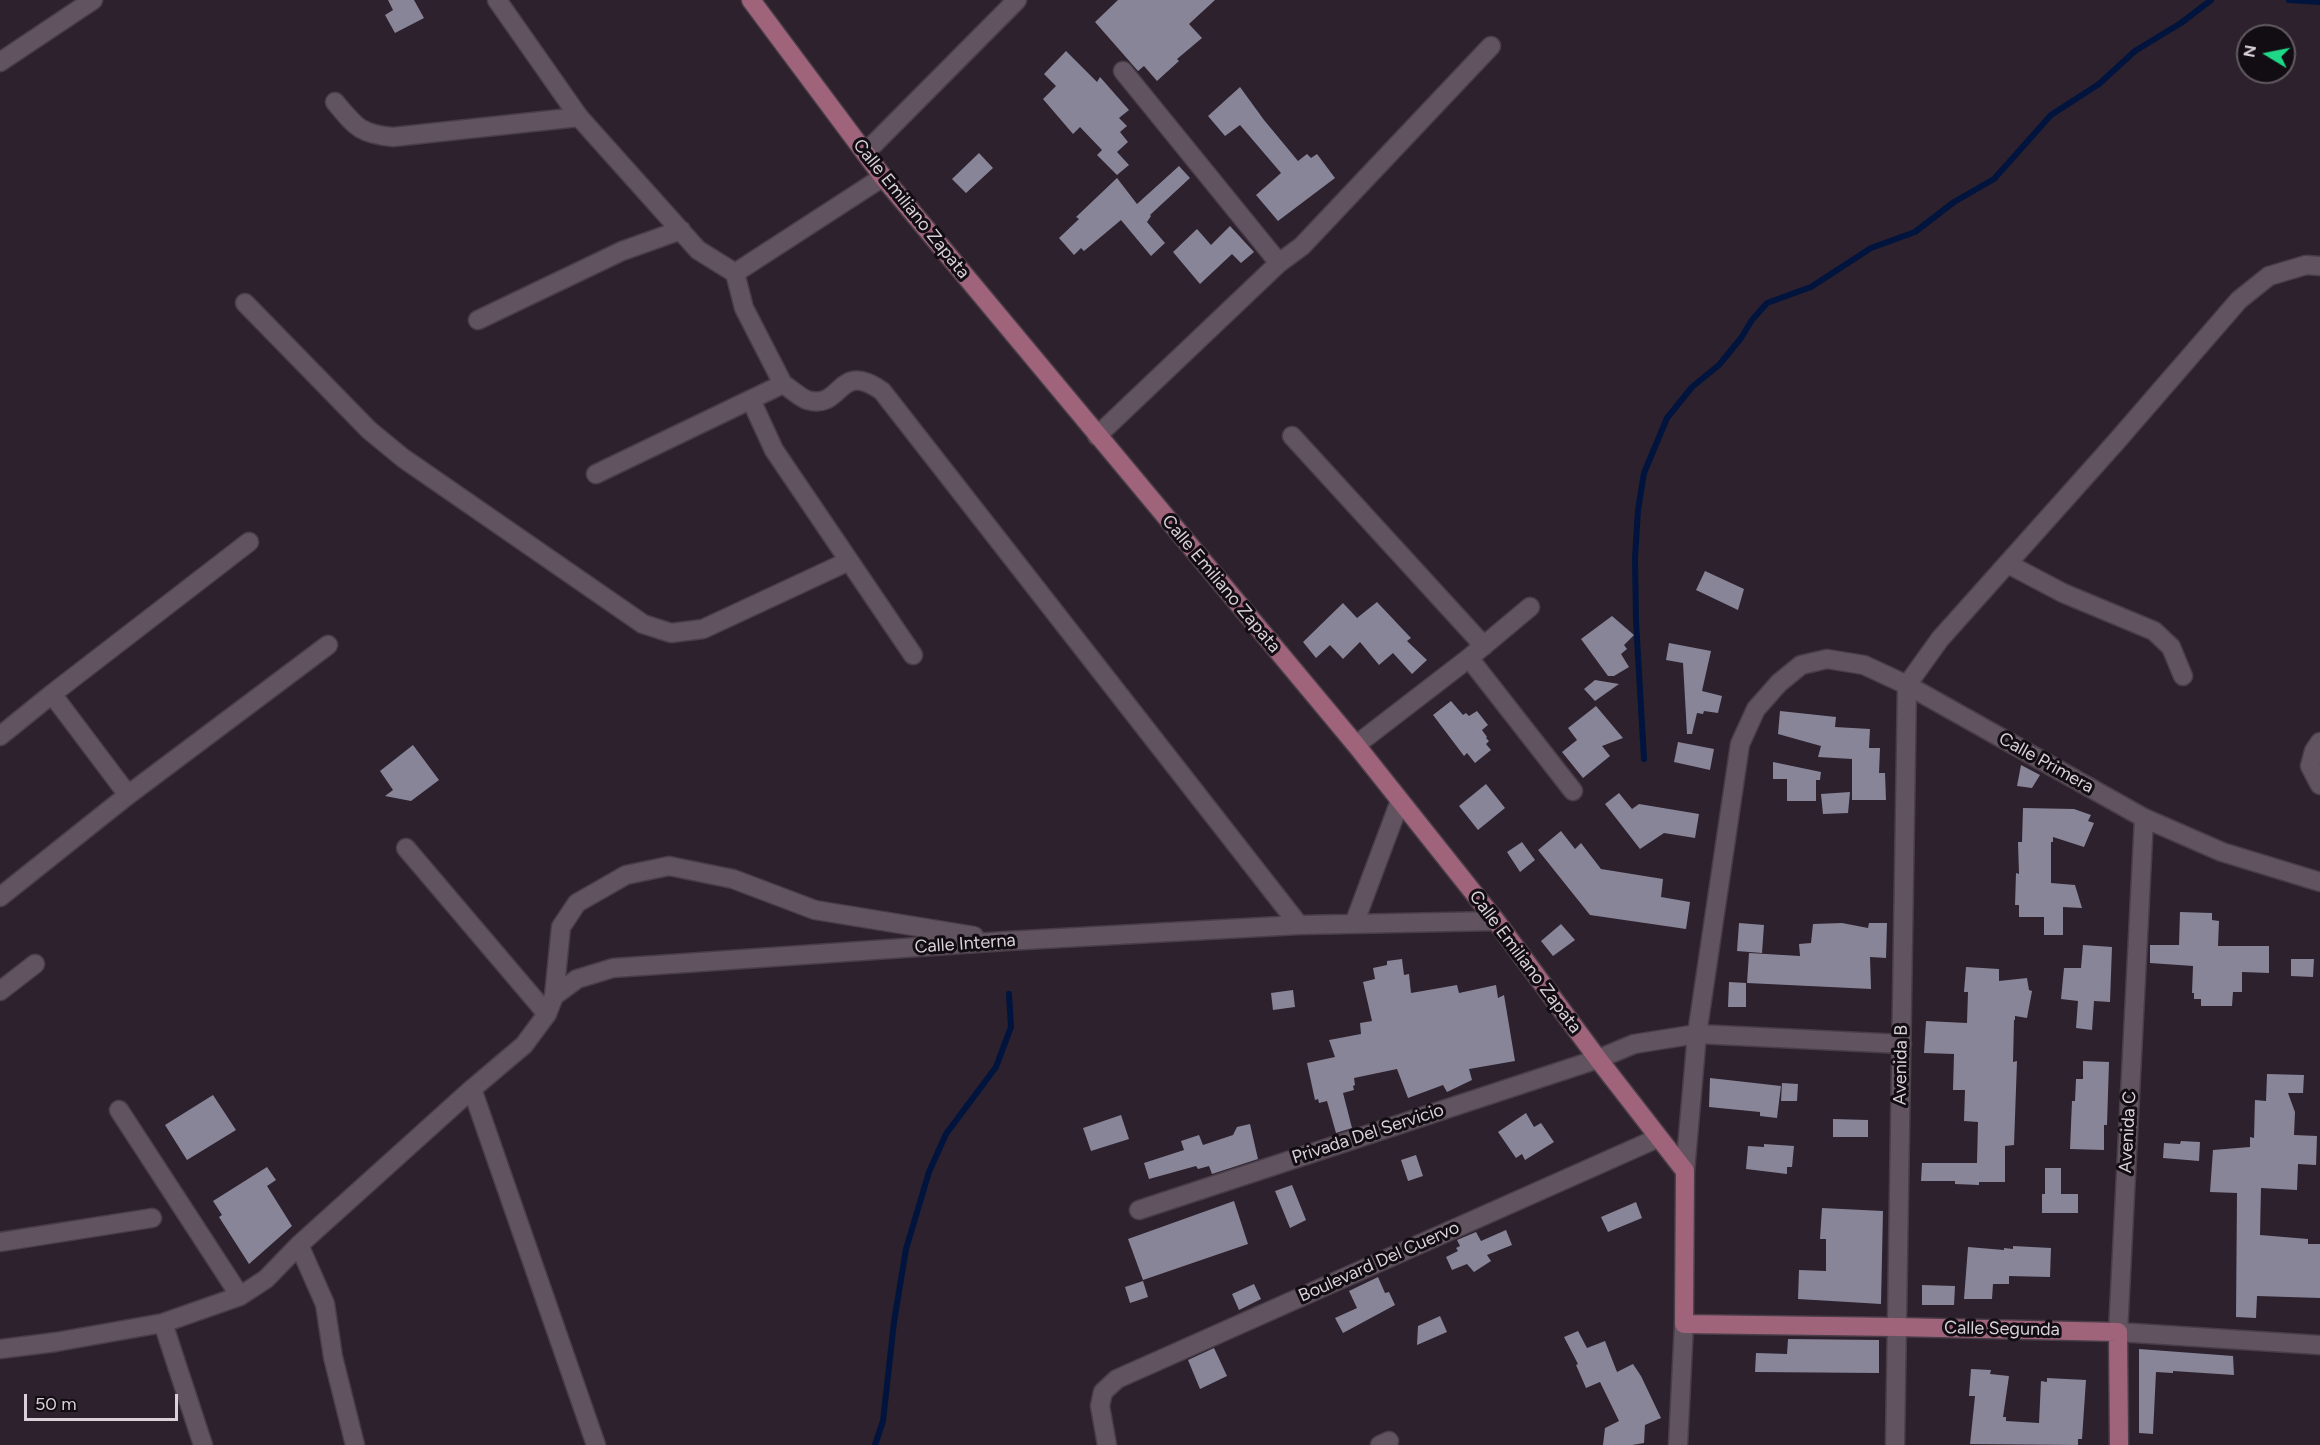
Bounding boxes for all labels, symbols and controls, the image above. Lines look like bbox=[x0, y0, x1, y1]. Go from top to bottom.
north arrow bbox=[2236, 24, 2296, 84]
text: N bbox=[2239, 43, 2260, 59]
street label: Calle Emiliano Zapata bbox=[848, 135, 974, 283]
street label: Calle Emiliano Zapata bbox=[1157, 511, 1285, 657]
street label: Calle Primera bbox=[1995, 728, 2097, 798]
street label: Calle Emiliano Zapata bbox=[1464, 886, 1586, 1038]
street label: Calle Interna bbox=[914, 930, 1016, 958]
street label: Avenida B bbox=[1890, 1025, 1912, 1105]
street label: Avenida C bbox=[2115, 1090, 2141, 1174]
street label: Privada Del Servicio bbox=[1289, 1099, 1447, 1169]
street label: Boulevard Del Cuervo bbox=[1295, 1217, 1463, 1307]
street label: Calle Segunda bbox=[1944, 1317, 2060, 1341]
scale bar bbox=[27, 1382, 182, 1420]
text: 50 m bbox=[35, 1393, 77, 1415]

